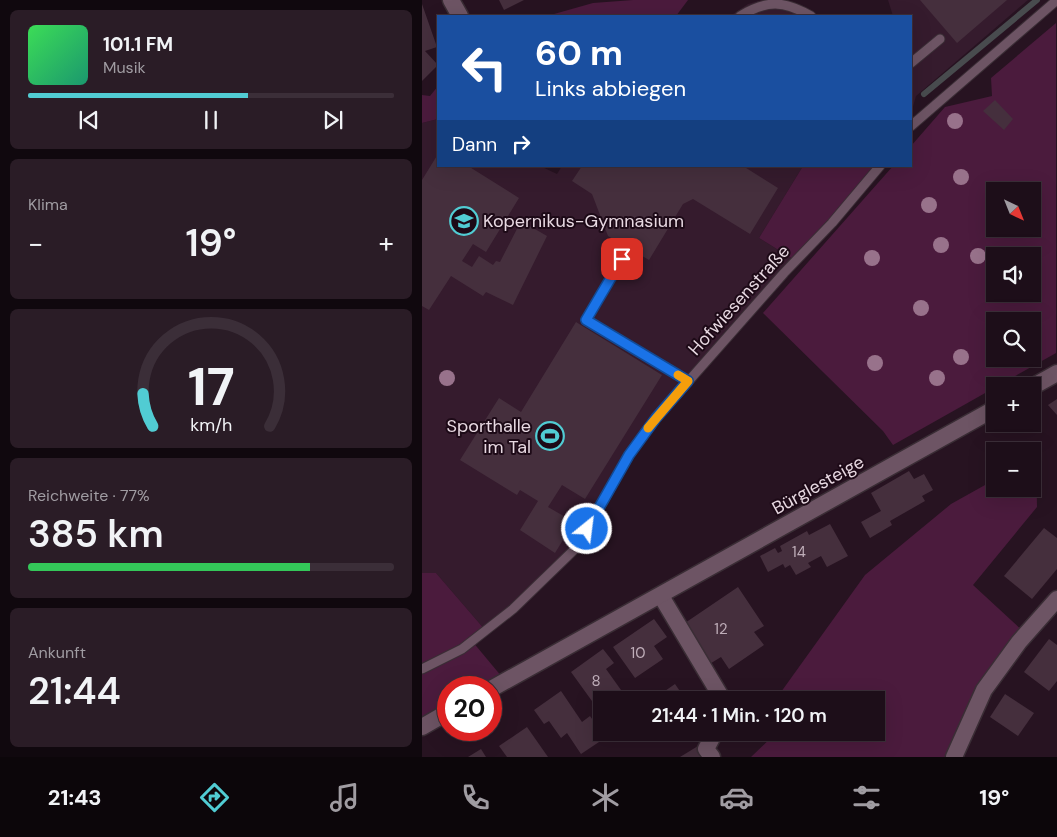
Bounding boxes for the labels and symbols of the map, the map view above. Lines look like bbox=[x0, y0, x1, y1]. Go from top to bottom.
north arrow bbox=[986, 182, 1041, 238]
school or university icon: Kopernikus-Gymnasium bbox=[449, 206, 479, 236]
place label: Kopernikus-Gymnasium bbox=[483, 209, 684, 233]
pin bbox=[601, 238, 643, 280]
street label: Hofwiesenstraße bbox=[683, 240, 795, 360]
place label: Sporthalle im Tal bbox=[447, 414, 531, 459]
sports icon: Sporthalle im Tal bbox=[535, 421, 565, 451]
street label: Bürglesteige bbox=[768, 450, 868, 520]
position arrow bbox=[560, 502, 612, 554]
house number: 14 bbox=[792, 542, 806, 562]
house number: 12 bbox=[714, 619, 728, 639]
house number: 10 bbox=[631, 643, 645, 663]
house number: 8 bbox=[591, 671, 601, 691]
speed limit sign: 20 bbox=[437, 676, 502, 741]

